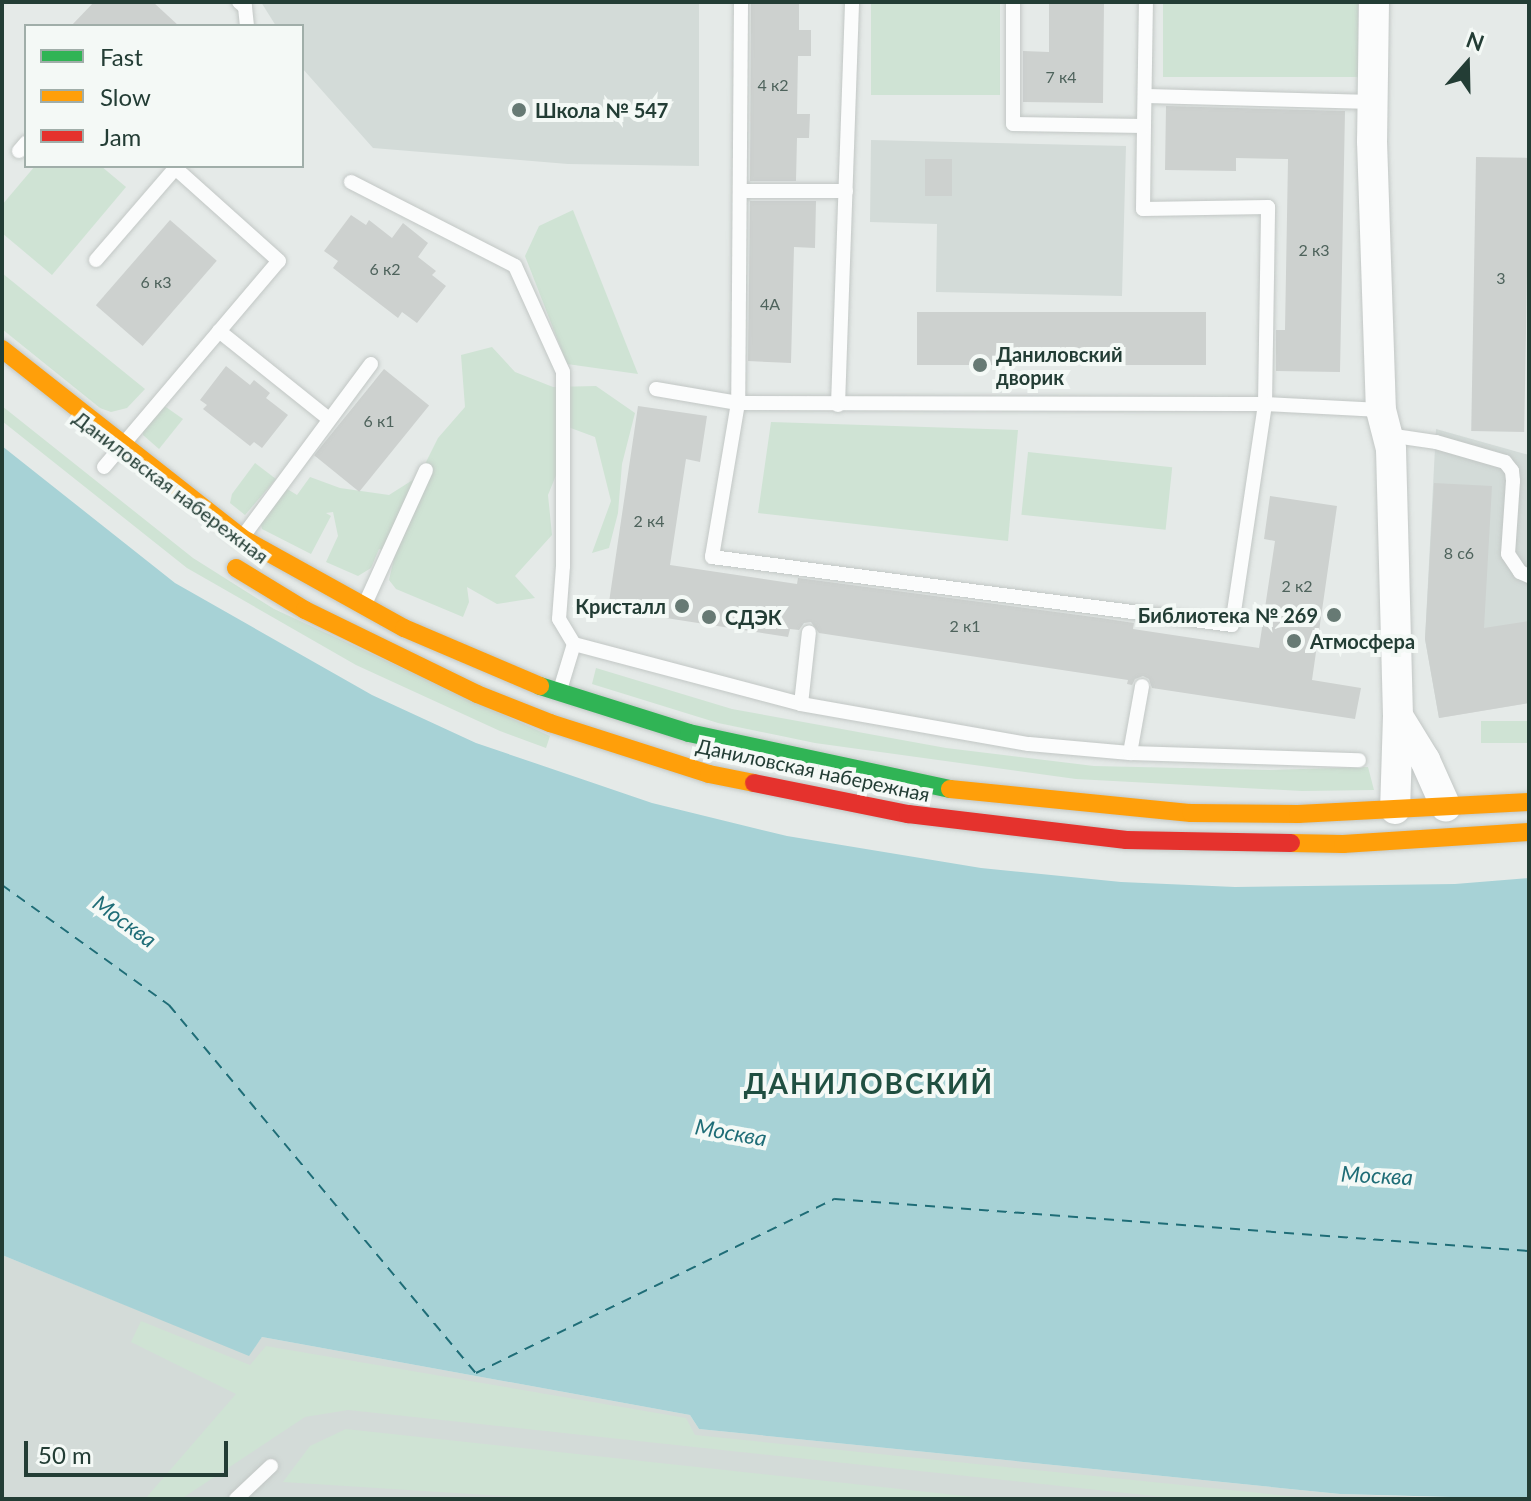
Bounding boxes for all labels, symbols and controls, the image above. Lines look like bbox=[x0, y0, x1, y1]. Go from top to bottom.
legend bbox=[24, 24, 304, 168]
north arrow bbox=[1427, 24, 1507, 104]
text: N bbox=[1463, 25, 1488, 57]
text: Fast bbox=[100, 42, 143, 71]
house number: 7 к4 bbox=[1046, 67, 1076, 87]
house number: 4 к2 bbox=[758, 75, 788, 95]
text: Slow bbox=[100, 82, 151, 111]
place label: Школа № 547 bbox=[535, 98, 668, 122]
marker: Школа № 547 bbox=[510, 101, 528, 119]
text: Jam bbox=[100, 122, 141, 151]
house number: 2 к3 bbox=[1299, 240, 1329, 260]
house number: 6 к2 bbox=[370, 259, 400, 279]
house number: 3 bbox=[1496, 268, 1506, 288]
house number: 6 к3 bbox=[141, 272, 171, 292]
house number: 4А bbox=[760, 294, 780, 314]
place label: Даниловский дворик bbox=[996, 342, 1123, 389]
marker: Даниловский дворик bbox=[971, 356, 989, 374]
street label: Даниловская набережная bbox=[69, 406, 273, 568]
house number: 6 к1 bbox=[364, 411, 394, 431]
house number: 2 к4 bbox=[634, 511, 664, 531]
house number: 8 с6 bbox=[1444, 543, 1474, 563]
house number: 2 к2 bbox=[1282, 576, 1312, 596]
place label: Кристалл bbox=[575, 594, 666, 618]
marker: Кристалл bbox=[673, 597, 691, 615]
place label: Библиотека № 269 bbox=[1138, 603, 1318, 627]
place label: СДЭК bbox=[725, 605, 782, 629]
marker: Библиотека № 269 bbox=[1325, 606, 1343, 624]
marker: СДЭК bbox=[700, 608, 718, 626]
house number: 2 к1 bbox=[950, 616, 980, 636]
place label: Атмосфера bbox=[1310, 629, 1415, 653]
marker: Атмосфера bbox=[1285, 632, 1303, 650]
street label: Даниловская набережная bbox=[694, 734, 932, 806]
water label: Москва bbox=[88, 889, 162, 953]
district label: ДАНИЛОВСКИЙ bbox=[744, 1066, 994, 1100]
water label: Москва bbox=[693, 1113, 769, 1151]
water label: Москва bbox=[1340, 1160, 1414, 1190]
scale bar bbox=[28, 1425, 232, 1475]
text: 50 m bbox=[38, 1440, 92, 1469]

